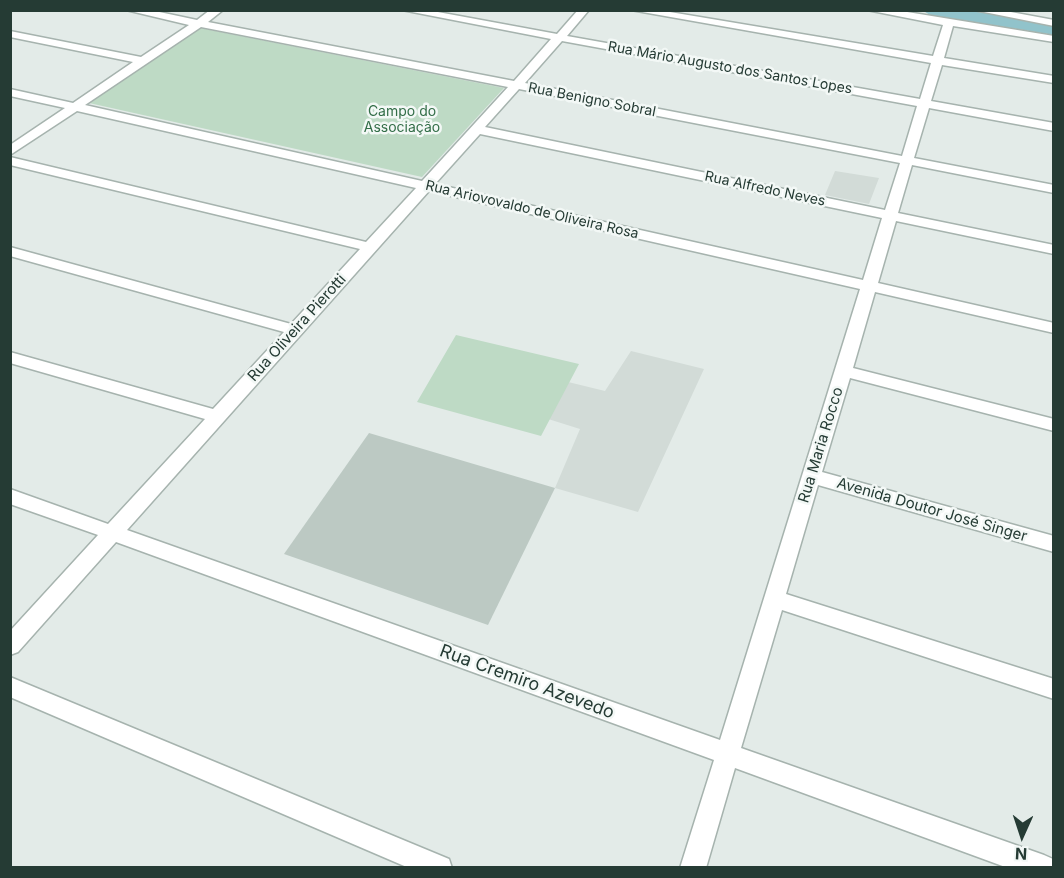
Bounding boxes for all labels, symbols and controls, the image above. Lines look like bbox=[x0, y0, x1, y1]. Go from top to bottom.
street label: Rua Mário Augusto dos Santos Lopes bbox=[607, 38, 853, 98]
street label: Rua Benigno Sobral bbox=[527, 79, 657, 121]
park label: Campo do Associação bbox=[364, 104, 440, 136]
street label: Rua Alfredo Neves bbox=[703, 168, 827, 210]
street label: Rua Ariovovaldo de Oliveira Rosa bbox=[424, 177, 640, 243]
street label: Rua Oliveira Pierotti bbox=[244, 271, 350, 385]
street label: Rua Maria Rocco bbox=[795, 385, 847, 505]
street label: Avenida Doutor José Singer bbox=[835, 474, 1029, 546]
street label: Rua Cremiro Azevedo bbox=[437, 640, 617, 724]
north arrow bbox=[992, 806, 1052, 866]
text: N bbox=[1014, 844, 1028, 864]

